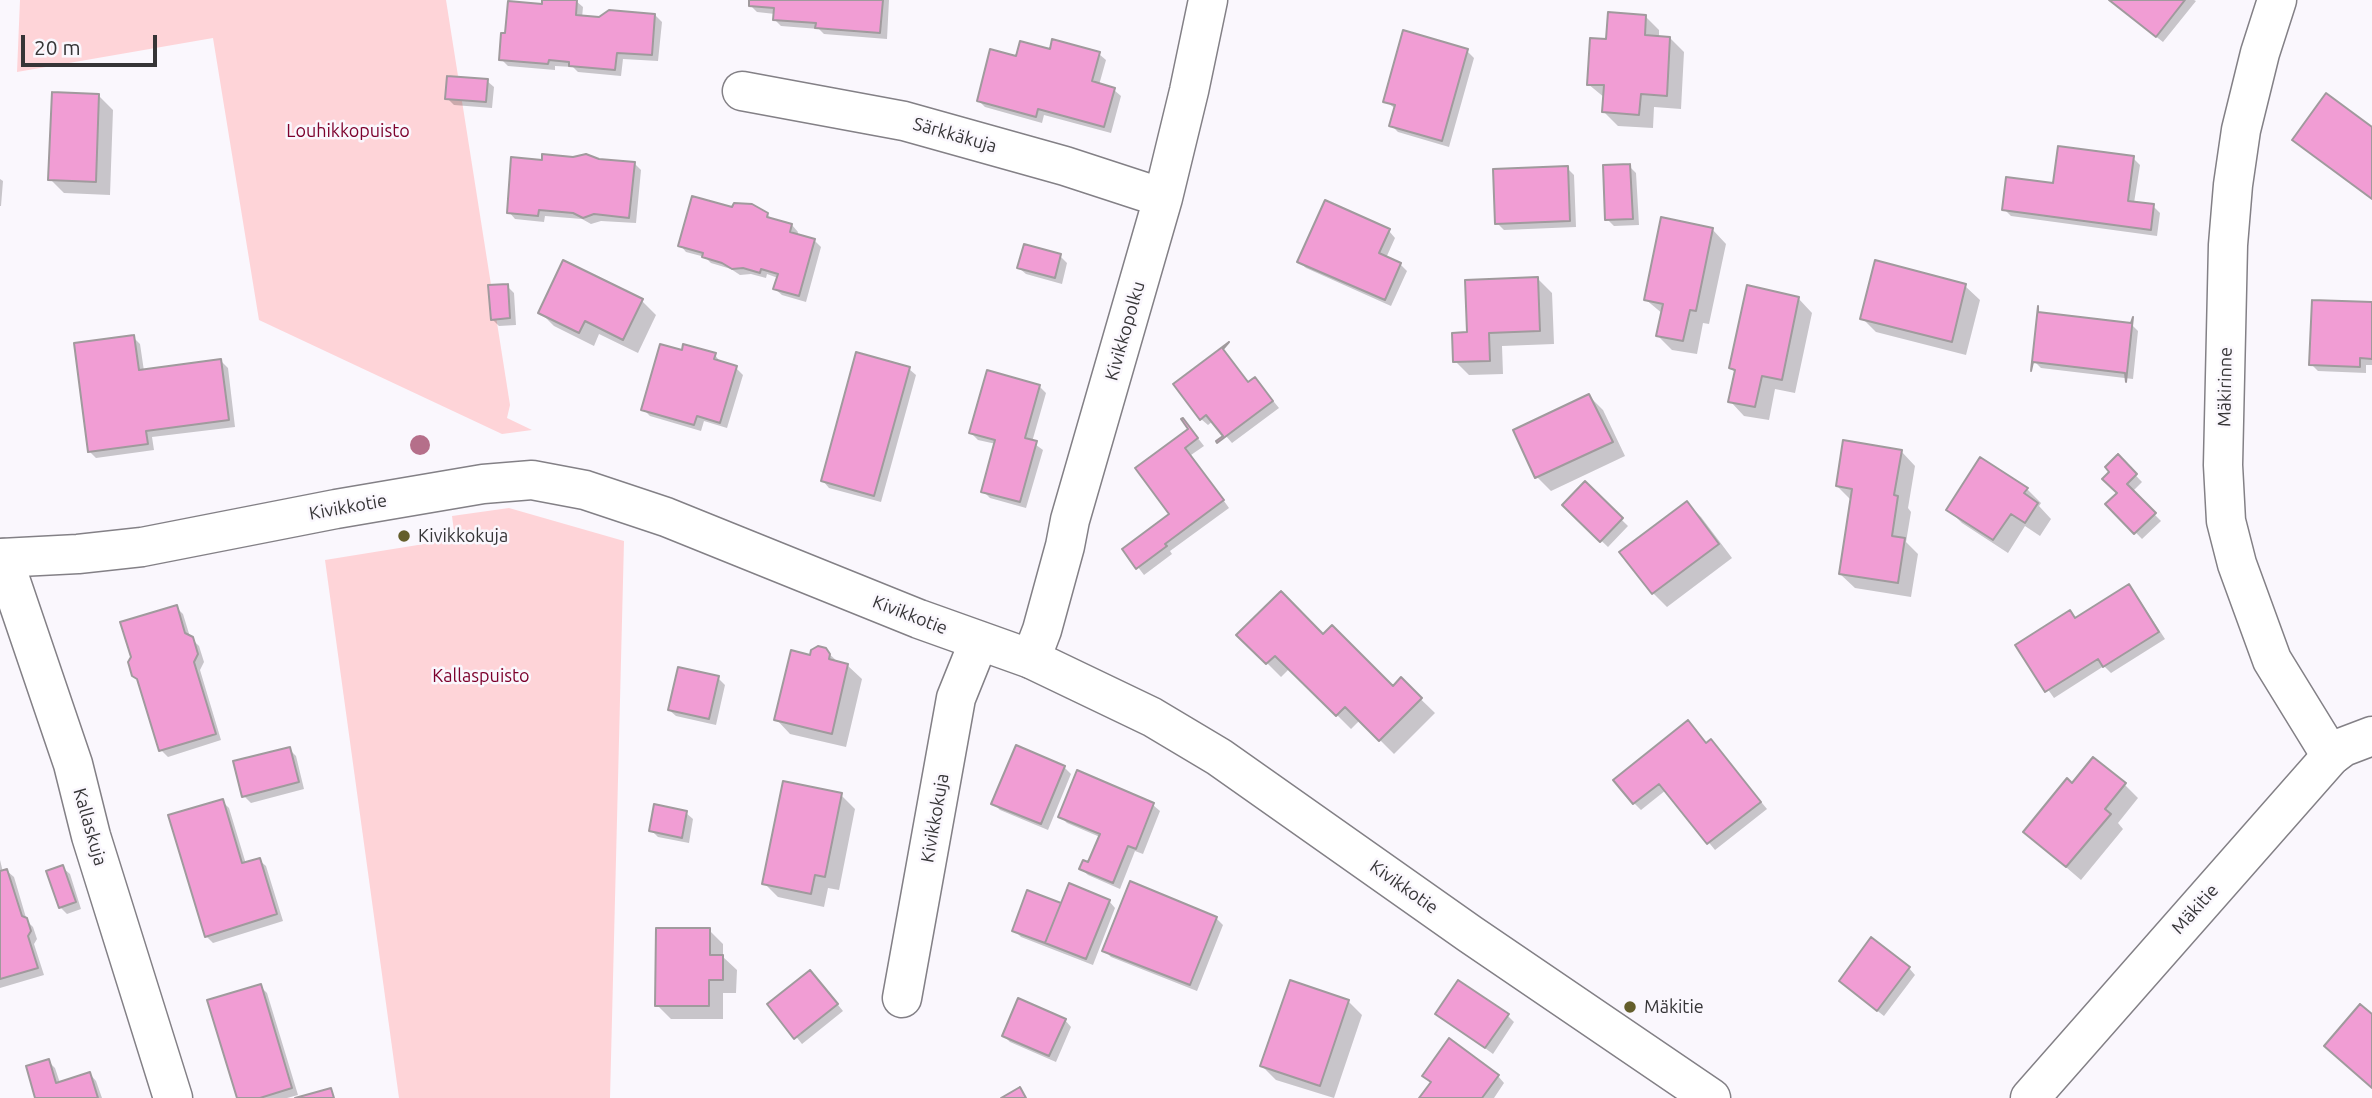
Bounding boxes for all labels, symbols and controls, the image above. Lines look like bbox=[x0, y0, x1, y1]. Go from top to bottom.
scale bar bbox=[24, 21, 161, 65]
text: 20 m bbox=[34, 35, 81, 59]
street label: Särkkäkuja bbox=[911, 113, 999, 157]
park label: Louhikkopuisto bbox=[286, 120, 410, 142]
street label: Kivikkopolku bbox=[1101, 279, 1149, 383]
street label: Mäkirinne bbox=[2214, 347, 2236, 427]
street label: Kivikkotie bbox=[307, 490, 389, 524]
place label: Kivikkokuja bbox=[418, 525, 508, 547]
marker: Kivikkokuja bbox=[396, 528, 412, 544]
street label: Kivikkotie bbox=[869, 591, 951, 639]
park label: Kallaspuisto bbox=[432, 665, 530, 687]
street label: Kivikkokuja bbox=[917, 772, 953, 864]
street label: Kallaskuja bbox=[69, 786, 111, 868]
street label: Kivikkotie bbox=[1366, 856, 1442, 918]
street label: Mäkitie bbox=[2167, 880, 2223, 938]
place label: Mäkitie bbox=[1644, 996, 1704, 1018]
marker: Mäkitie bbox=[1622, 999, 1638, 1015]

